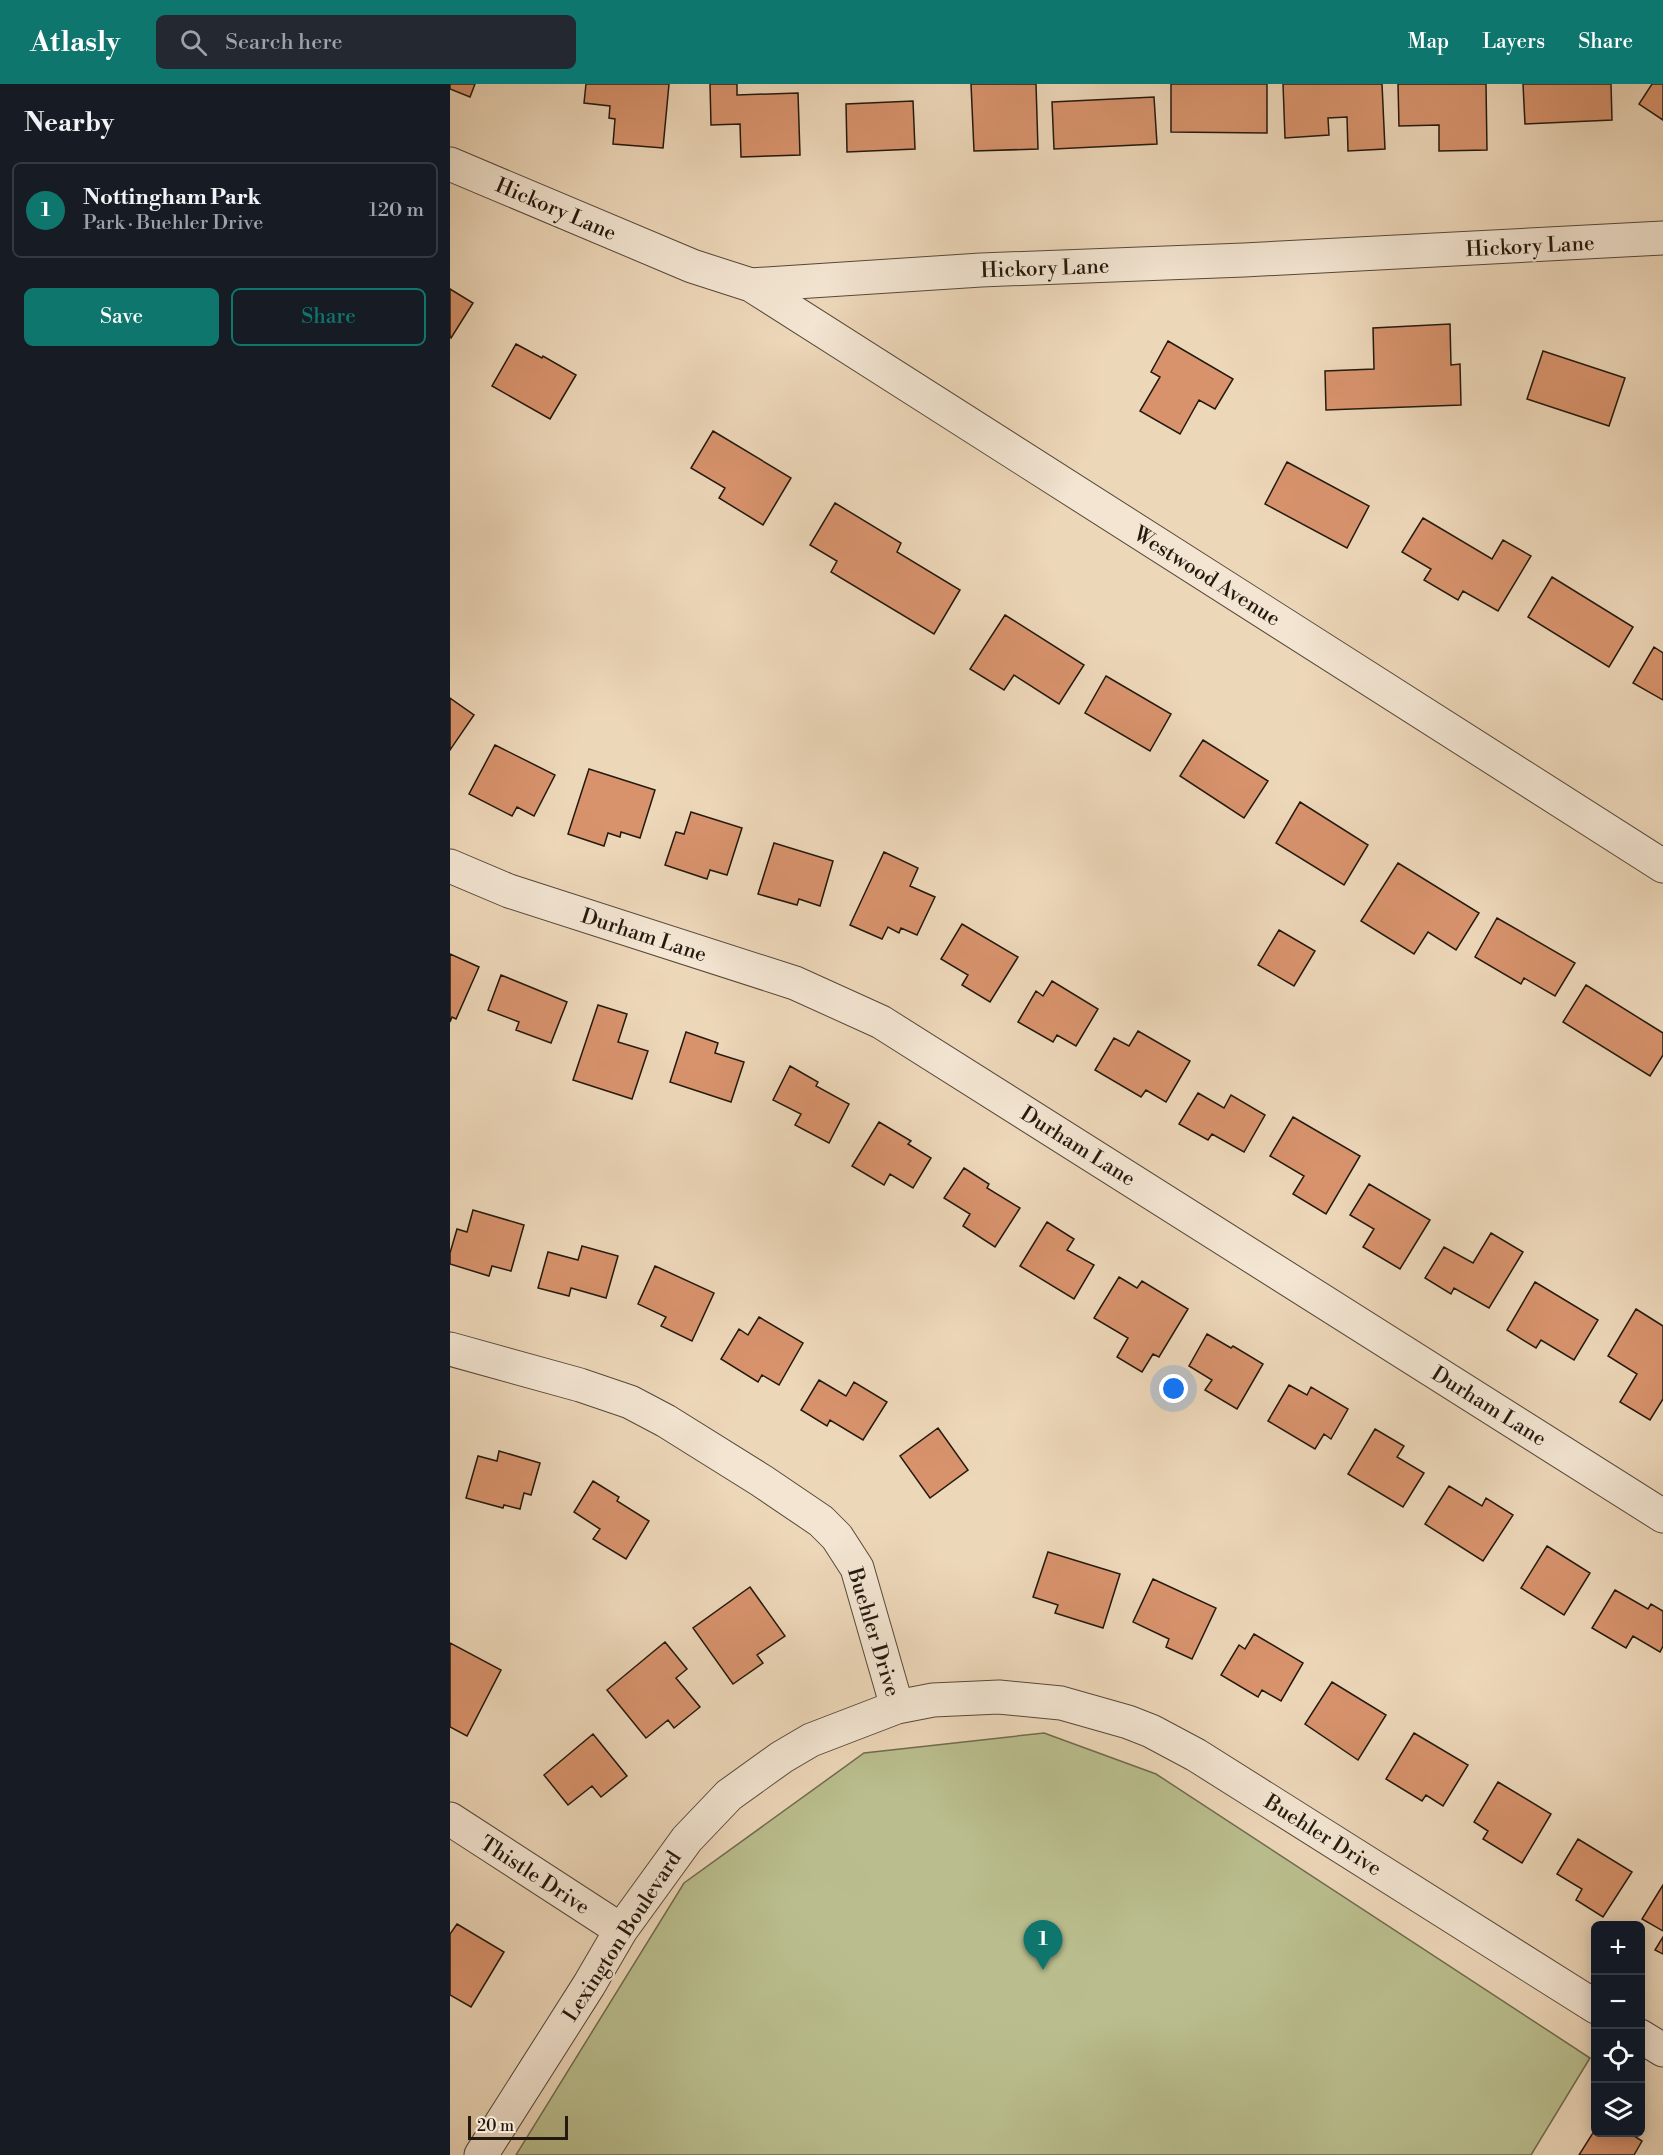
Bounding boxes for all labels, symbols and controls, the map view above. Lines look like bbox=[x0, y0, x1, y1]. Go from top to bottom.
search box bbox=[156, 15, 576, 69]
text: Atlasly bbox=[30, 25, 120, 60]
icon: search bbox=[177, 26, 210, 59]
text: Search here bbox=[225, 29, 343, 56]
text: Map bbox=[1408, 29, 1449, 55]
text: Layers bbox=[1482, 29, 1545, 55]
text: Share bbox=[1578, 29, 1633, 55]
text: Nearby bbox=[24, 107, 114, 139]
street label: Hickory Lane bbox=[491, 173, 620, 247]
text: Nottingham Park bbox=[83, 184, 261, 211]
text: 1 bbox=[41, 198, 50, 223]
text: 120 m bbox=[369, 198, 424, 223]
text: Park · Buehler Drive bbox=[83, 211, 263, 236]
street label: Hickory Lane bbox=[1465, 231, 1595, 263]
street label: Hickory Lane bbox=[980, 254, 1110, 284]
button: Save bbox=[24, 288, 219, 346]
button: Share bbox=[231, 288, 426, 346]
street label: Westwood Avenue bbox=[1127, 521, 1285, 632]
street label: Durham Lane bbox=[578, 903, 710, 968]
street label: Durham Lane bbox=[1015, 1101, 1140, 1192]
street label: Durham Lane bbox=[1426, 1361, 1551, 1452]
your location bbox=[1159, 1374, 1188, 1403]
street label: Buehler Drive bbox=[841, 1564, 905, 1700]
street label: Buehler Drive bbox=[1258, 1789, 1386, 1882]
street label: Thistle Drive bbox=[475, 1831, 594, 1921]
street label: Lexington Boulevard bbox=[558, 1846, 688, 2027]
pin: 1 bbox=[1024, 1920, 1062, 1970]
map controls bbox=[1591, 1921, 1645, 2137]
button: + bbox=[1591, 1921, 1645, 1975]
button: − bbox=[1591, 1975, 1645, 2029]
button: locate bbox=[1591, 2029, 1645, 2083]
button: layers bbox=[1591, 2083, 1645, 2137]
scale bar bbox=[468, 2113, 568, 2140]
text: 20 m bbox=[477, 2116, 514, 2136]

